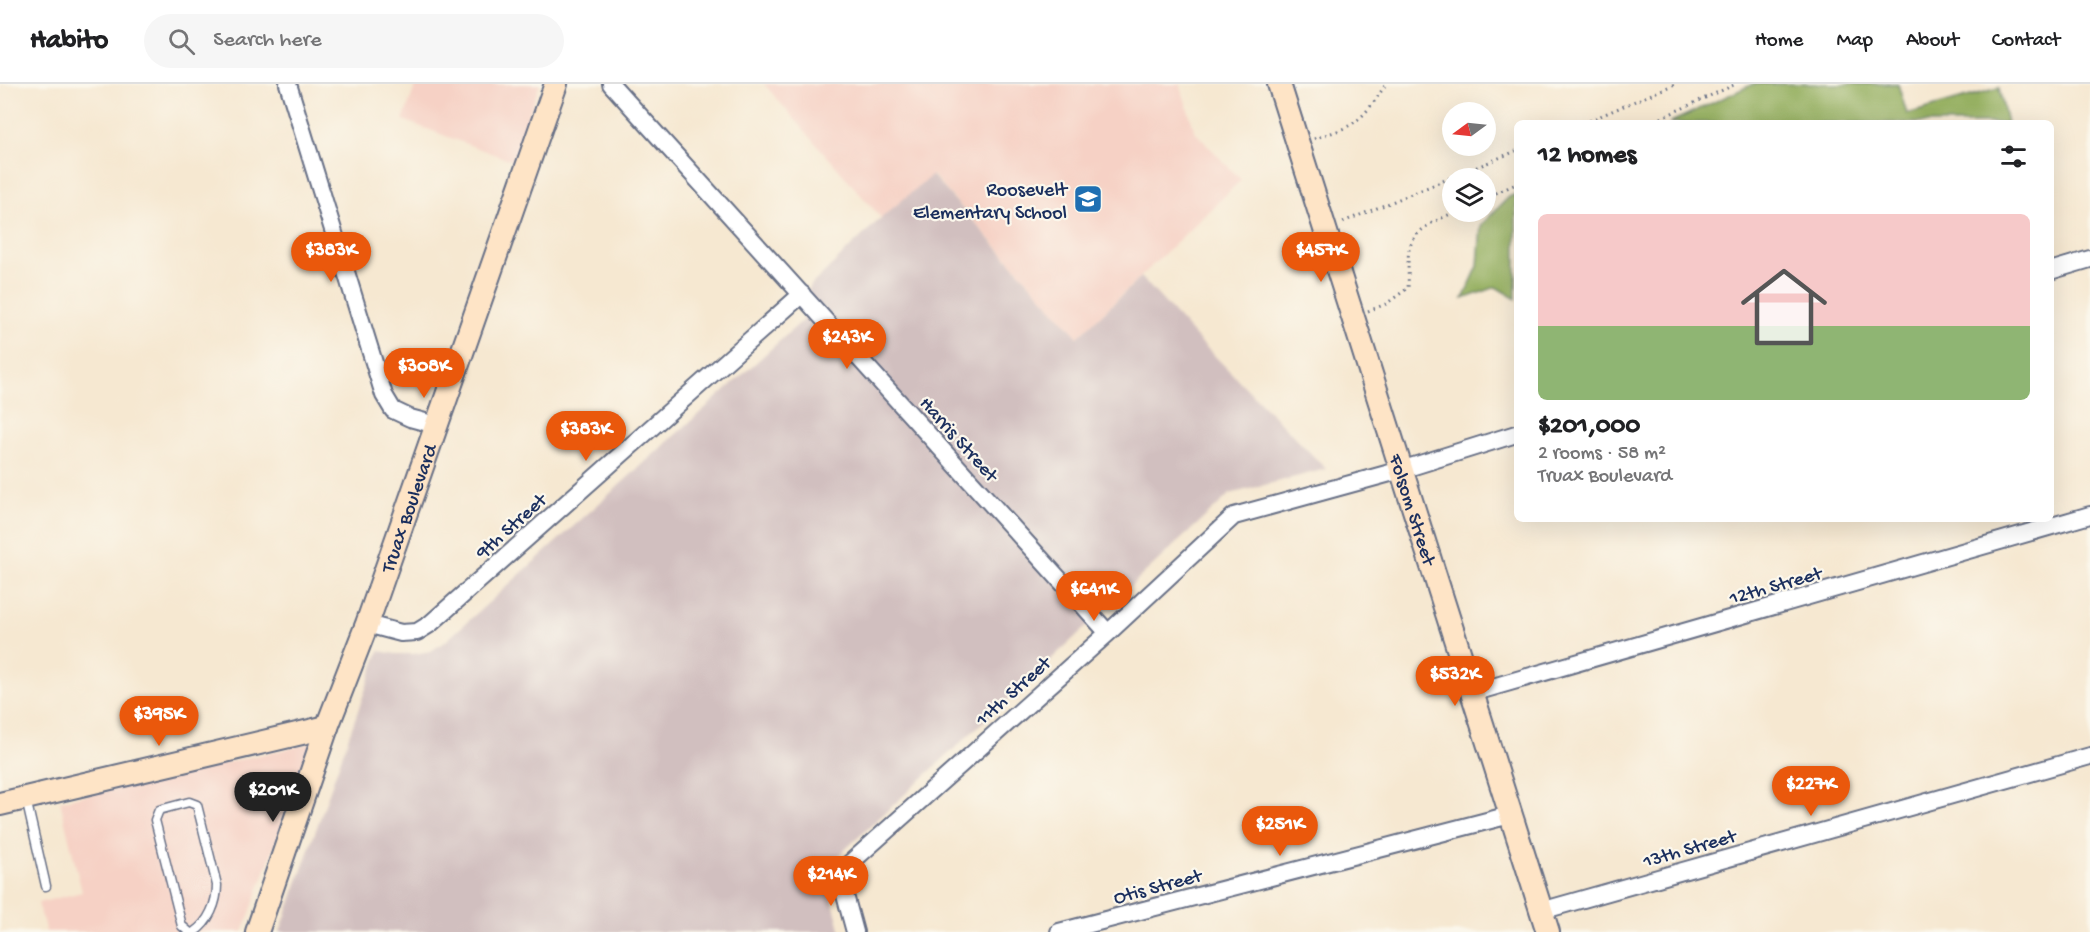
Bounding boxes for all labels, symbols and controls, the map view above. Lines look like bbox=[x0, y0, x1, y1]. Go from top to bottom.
search box bbox=[144, 14, 564, 68]
text: Habito bbox=[30, 25, 108, 58]
icon: search bbox=[165, 25, 198, 58]
text: Search here bbox=[213, 28, 322, 54]
text: Home bbox=[1755, 29, 1803, 54]
text: Map bbox=[1836, 29, 1873, 54]
text: About bbox=[1906, 29, 1959, 54]
text: Contact bbox=[1992, 29, 2060, 54]
north arrow bbox=[1442, 102, 1496, 156]
map controls bbox=[1442, 102, 1496, 222]
icon: filters bbox=[1997, 140, 2030, 173]
text: 12 homes bbox=[1538, 141, 1636, 172]
button: layers bbox=[1442, 168, 1496, 222]
place label: Roosevelt Elementary School bbox=[913, 180, 1069, 226]
school or university icon: Roosevelt Elementary School bbox=[1072, 183, 1104, 215]
pin: $383K bbox=[289, 232, 373, 283]
pin: $457K bbox=[1279, 232, 1363, 283]
text: $383K bbox=[305, 240, 357, 263]
text: $457K bbox=[1296, 240, 1346, 263]
icon: home bbox=[1730, 253, 1838, 361]
pin: $243K bbox=[805, 319, 889, 370]
text: $243K bbox=[822, 327, 872, 350]
pin: $308K bbox=[382, 348, 466, 399]
text: $308K bbox=[398, 356, 450, 379]
street label: Harris Street bbox=[913, 393, 1003, 489]
pin: $383K bbox=[544, 411, 628, 462]
text: $201,000 bbox=[1538, 412, 1640, 443]
text: $383K bbox=[560, 419, 612, 442]
street label: Truax Boulevard bbox=[378, 440, 445, 577]
text: 2 rooms · 58 m² bbox=[1538, 443, 1666, 466]
street label: Folsom Street bbox=[1382, 451, 1439, 570]
text: Truax Boulevard bbox=[1538, 466, 1672, 489]
street label: 9th Street bbox=[472, 489, 554, 566]
street label: 12th Street bbox=[1726, 563, 1826, 612]
pin: $641K bbox=[1052, 571, 1136, 622]
text: $641K bbox=[1070, 579, 1118, 602]
street label: 11th Street bbox=[971, 652, 1058, 733]
pin: $532K bbox=[1413, 656, 1497, 707]
text: $532K bbox=[1430, 664, 1480, 687]
pin: $395K bbox=[117, 696, 201, 747]
text: $395K bbox=[134, 704, 184, 727]
pin: $227K bbox=[1769, 766, 1853, 817]
pin: $201K bbox=[231, 772, 315, 823]
text: $227K bbox=[1786, 774, 1836, 797]
text: $201K bbox=[248, 780, 298, 803]
pin: $251K bbox=[1238, 806, 1322, 857]
text: $251K bbox=[1256, 814, 1304, 837]
street label: 13th Street bbox=[1640, 826, 1741, 875]
pin: $214K bbox=[789, 856, 873, 907]
text: $214K bbox=[807, 864, 855, 887]
street label: Otis Street bbox=[1111, 865, 1206, 911]

